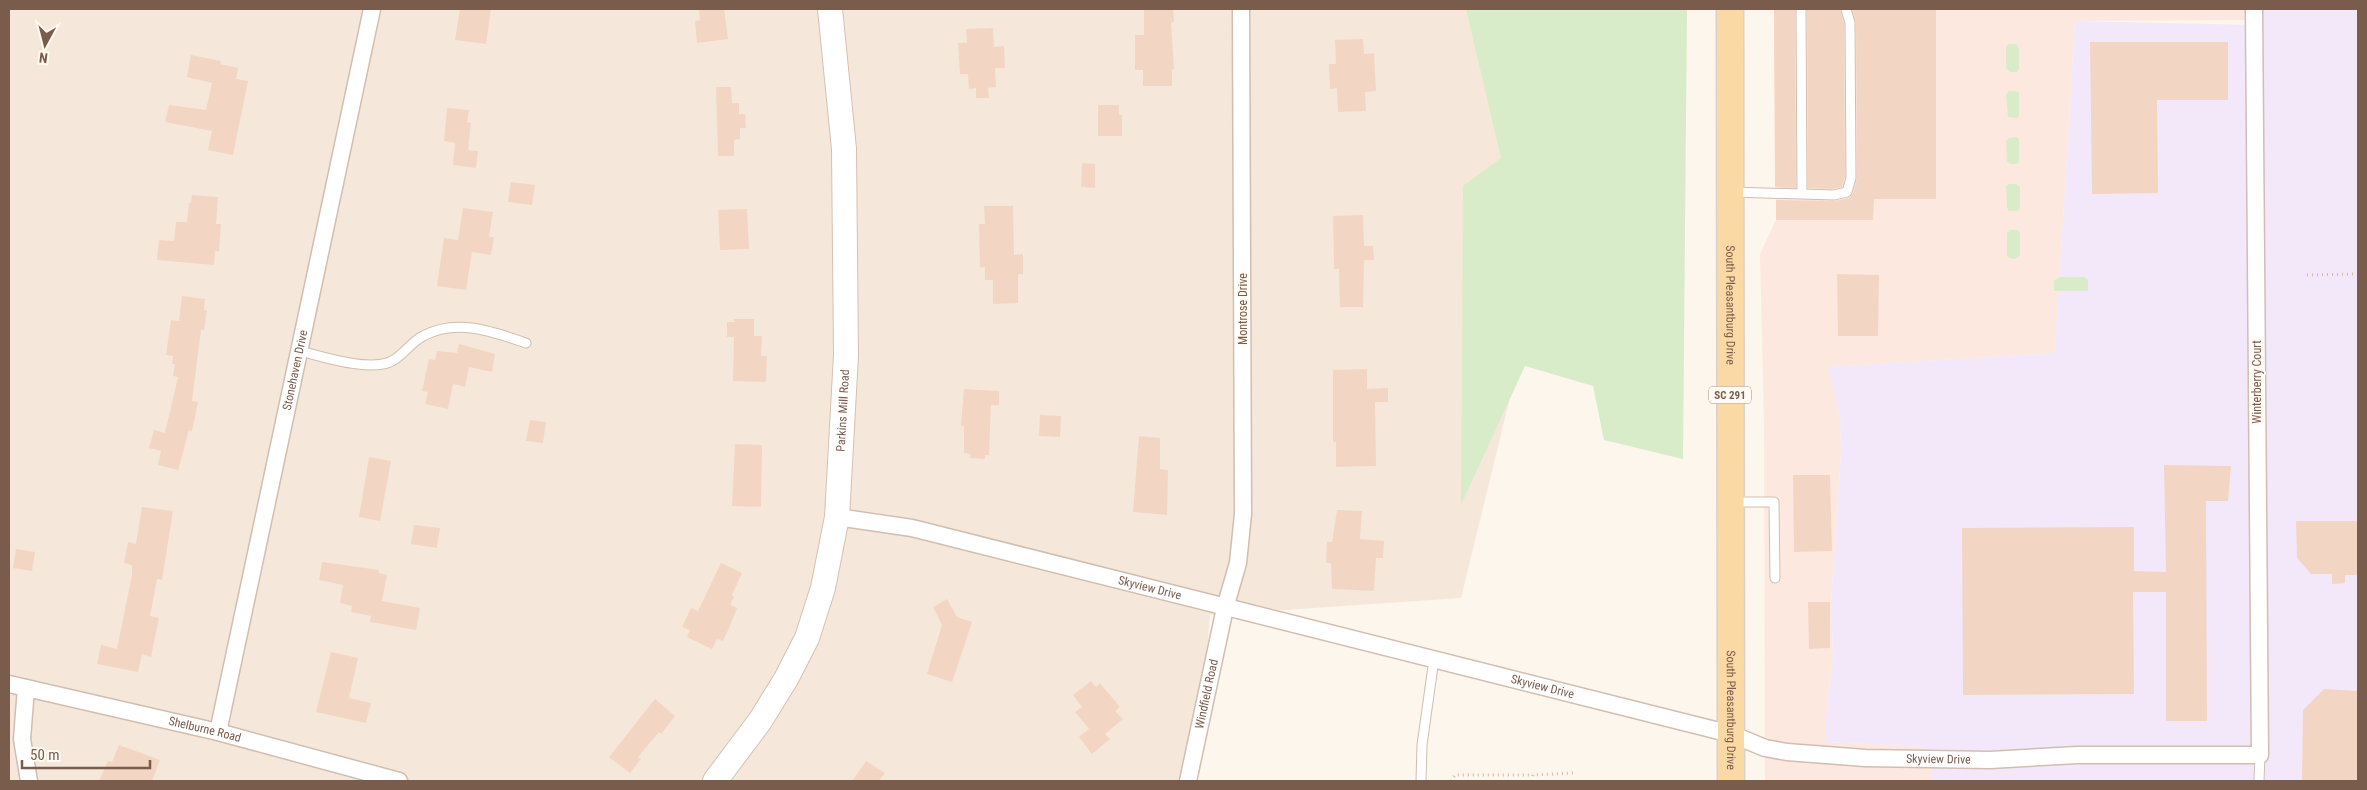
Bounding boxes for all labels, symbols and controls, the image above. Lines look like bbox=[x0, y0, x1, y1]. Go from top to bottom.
north arrow bbox=[20, 20, 70, 70]
text: N bbox=[38, 49, 49, 66]
street label: South Pleasantburg Drive bbox=[1723, 245, 1737, 365]
street label: Montrose Drive bbox=[1236, 273, 1250, 345]
street label: Stonehaven Drive bbox=[280, 328, 311, 412]
street label: Winterberry Court bbox=[2250, 340, 2264, 424]
street label: Parkins Mill Road bbox=[834, 369, 852, 452]
road number: SC 291 bbox=[1709, 386, 1751, 404]
street label: Skyview Drive bbox=[1117, 573, 1183, 603]
street label: South Pleasantburg Drive bbox=[1724, 650, 1738, 770]
street label: Windfield Road bbox=[1192, 658, 1221, 730]
street label: Skyview Drive bbox=[1509, 672, 1576, 701]
street label: Shelburne Road bbox=[167, 714, 243, 745]
scale bar bbox=[22, 738, 150, 770]
text: 50 m bbox=[30, 746, 60, 764]
street label: Skyview Drive bbox=[1906, 752, 1971, 767]

